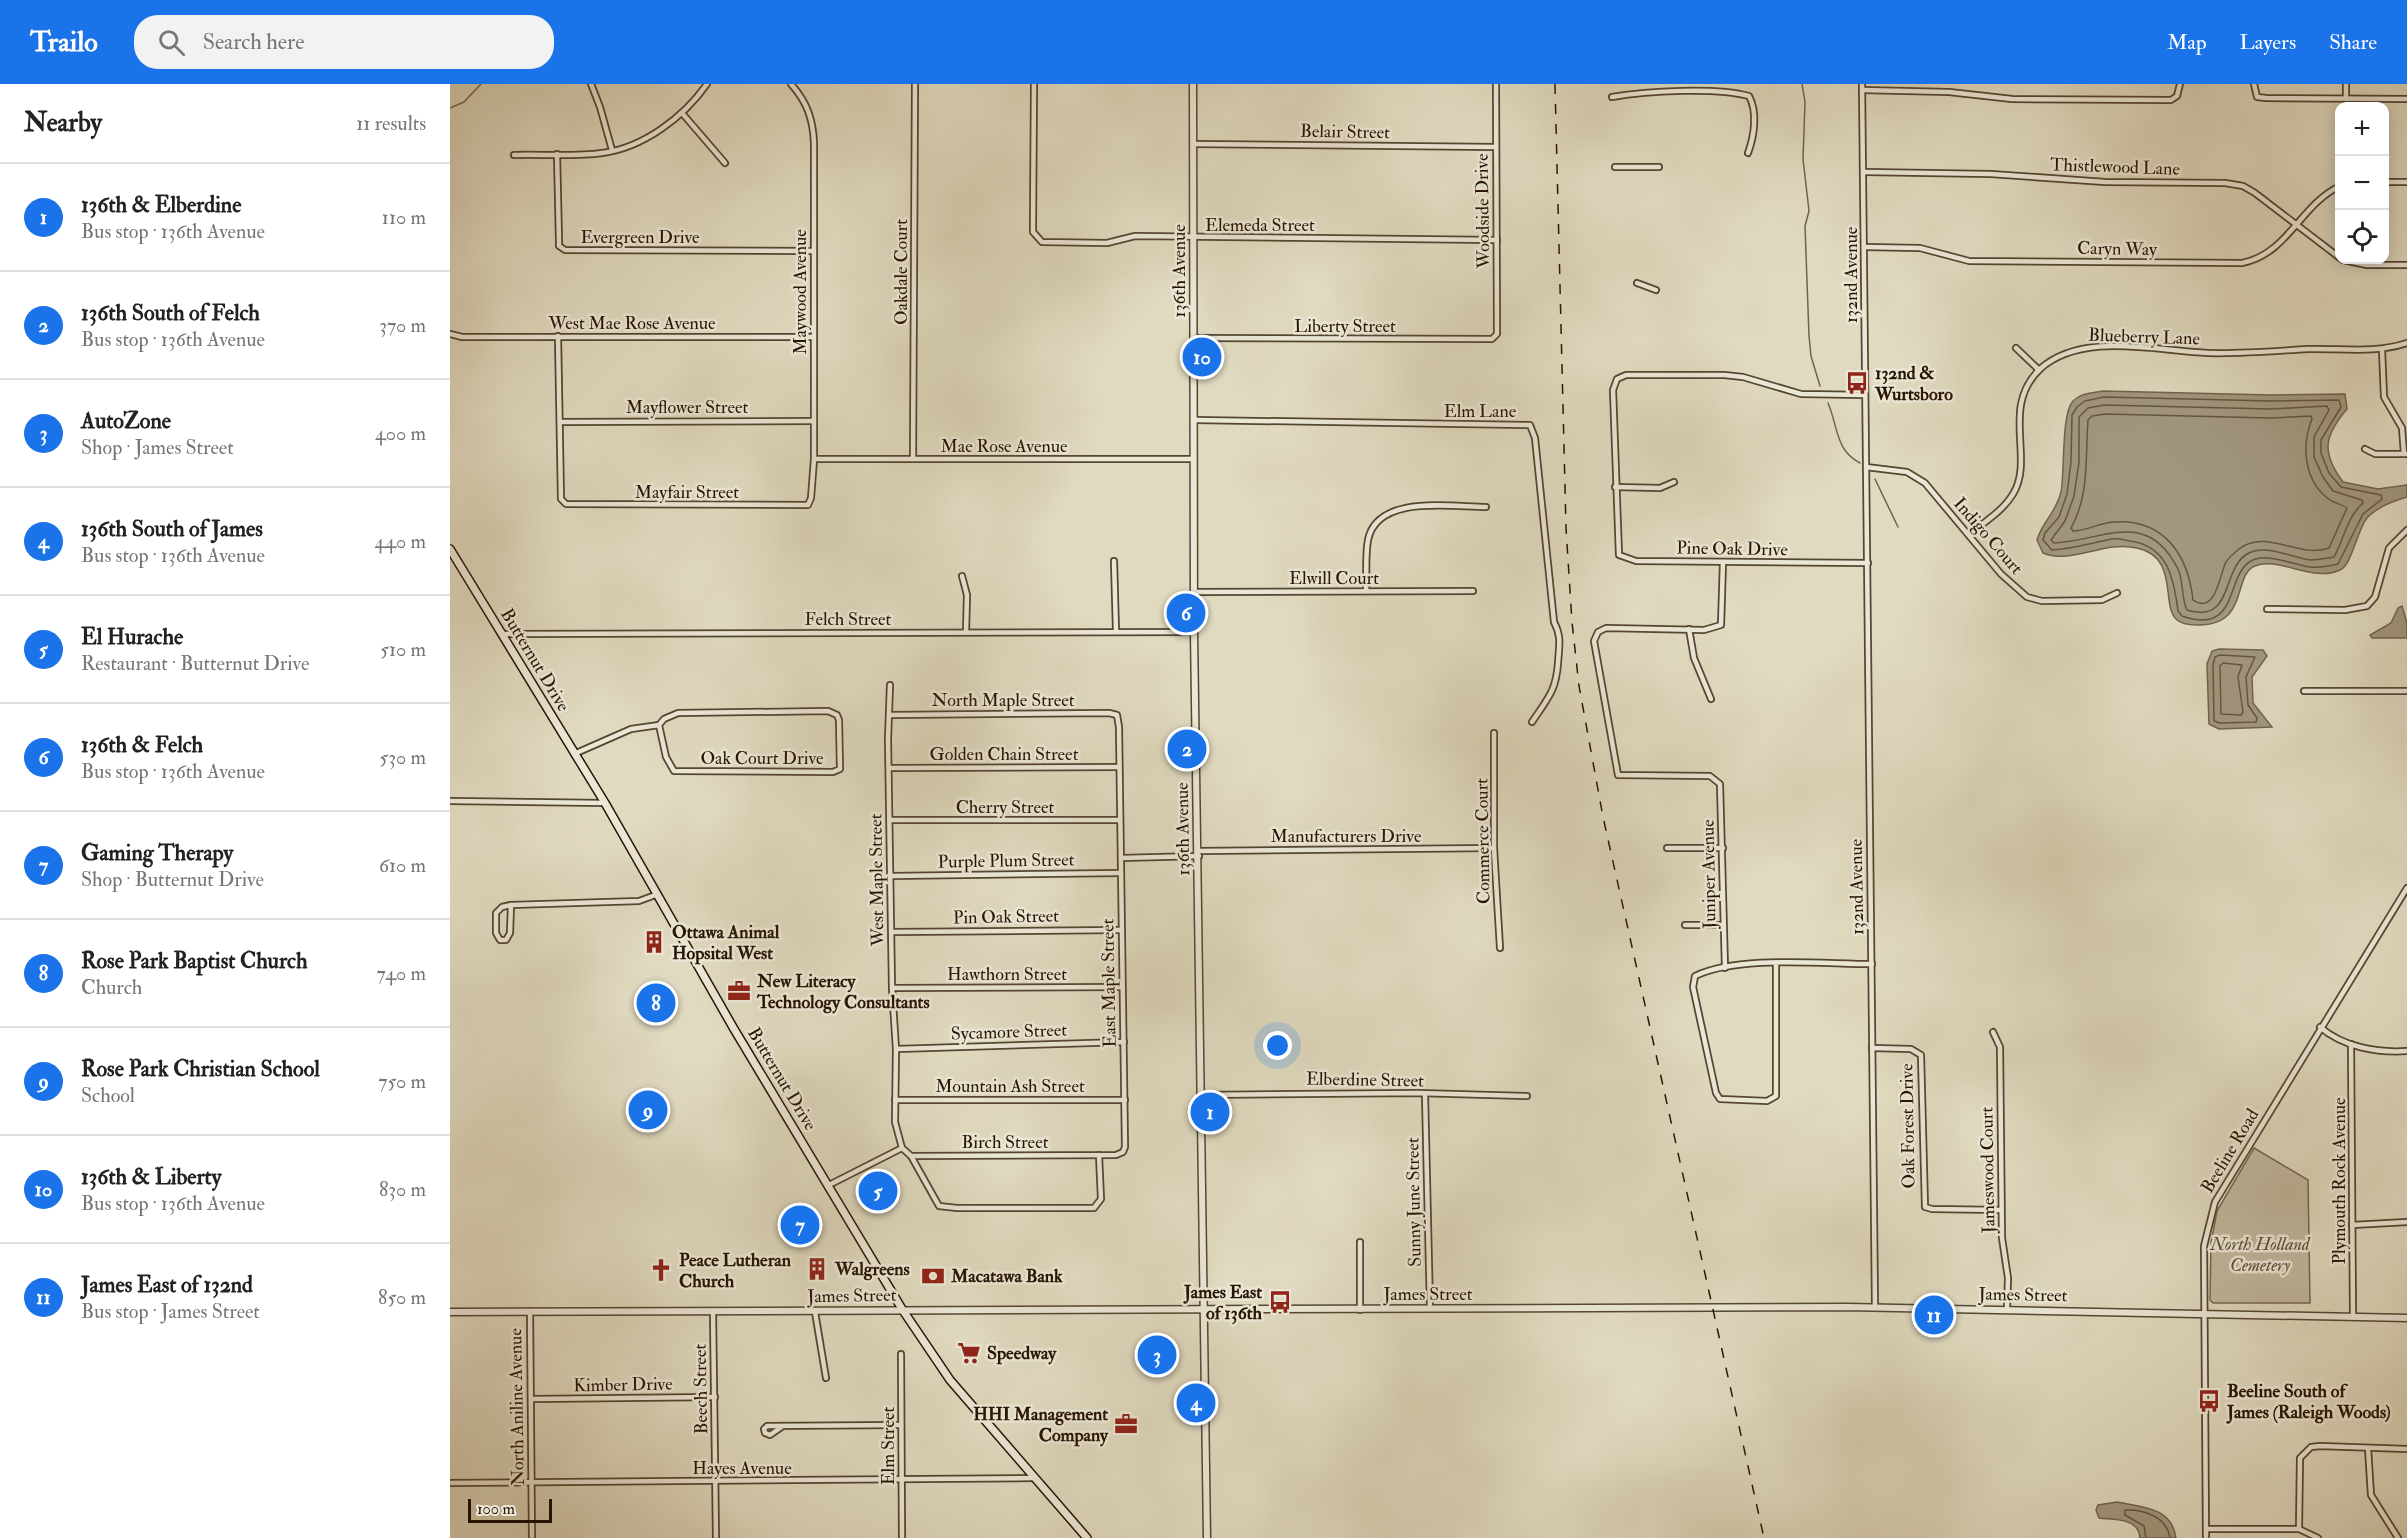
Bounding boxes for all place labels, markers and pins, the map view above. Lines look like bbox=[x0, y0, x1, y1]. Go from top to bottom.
pin: 10 bbox=[1182, 334, 1221, 380]
place label: 132nd & Wurtsboro bbox=[1874, 362, 1953, 406]
bus stop icon: 132nd & Wurtsboro bbox=[1844, 370, 1870, 396]
pin: 6 bbox=[1166, 590, 1206, 636]
pin: 2 bbox=[1168, 726, 1206, 772]
place label: Ottawa Animal Hopsital West bbox=[672, 921, 780, 965]
building icon: Ottawa Animal Hopsital West bbox=[641, 929, 667, 955]
place label: New Literacy Technology Consultants bbox=[756, 970, 930, 1014]
office icon: New Literacy Technology Consultants bbox=[726, 978, 752, 1004]
pin: 8 bbox=[636, 980, 676, 1026]
pin: 9 bbox=[628, 1088, 668, 1132]
pin: 1 bbox=[1190, 1090, 1230, 1134]
pin: 5 bbox=[858, 1168, 898, 1214]
pin: 7 bbox=[780, 1202, 820, 1248]
place label: Peace Lutheran Church bbox=[679, 1249, 792, 1293]
building icon: Walgreens bbox=[804, 1256, 830, 1282]
church icon: Peace Lutheran Church bbox=[648, 1257, 674, 1283]
place label: Walgreens bbox=[834, 1258, 910, 1281]
bank icon: Macatawa Bank bbox=[920, 1263, 946, 1289]
place label: Macatawa Bank bbox=[950, 1265, 1063, 1288]
place label: James East of 136th bbox=[1183, 1281, 1263, 1325]
bus stop icon: James East of 136th bbox=[1267, 1289, 1293, 1315]
pin: 11 bbox=[1914, 1292, 1954, 1338]
pin: 3 bbox=[1138, 1332, 1176, 1378]
supermarket icon: Speedway bbox=[956, 1340, 982, 1366]
place label: Speedway bbox=[987, 1342, 1057, 1365]
pin: 4 bbox=[1176, 1380, 1216, 1426]
place label: Beeline South of James (Raleigh Woods) bbox=[2226, 1380, 2391, 1424]
bus stop icon: Beeline South of James (Raleigh Woods) bbox=[2196, 1388, 2222, 1414]
place label: HHI Management Company bbox=[973, 1403, 1109, 1447]
office icon: HHI Management Company bbox=[1113, 1411, 1139, 1437]

